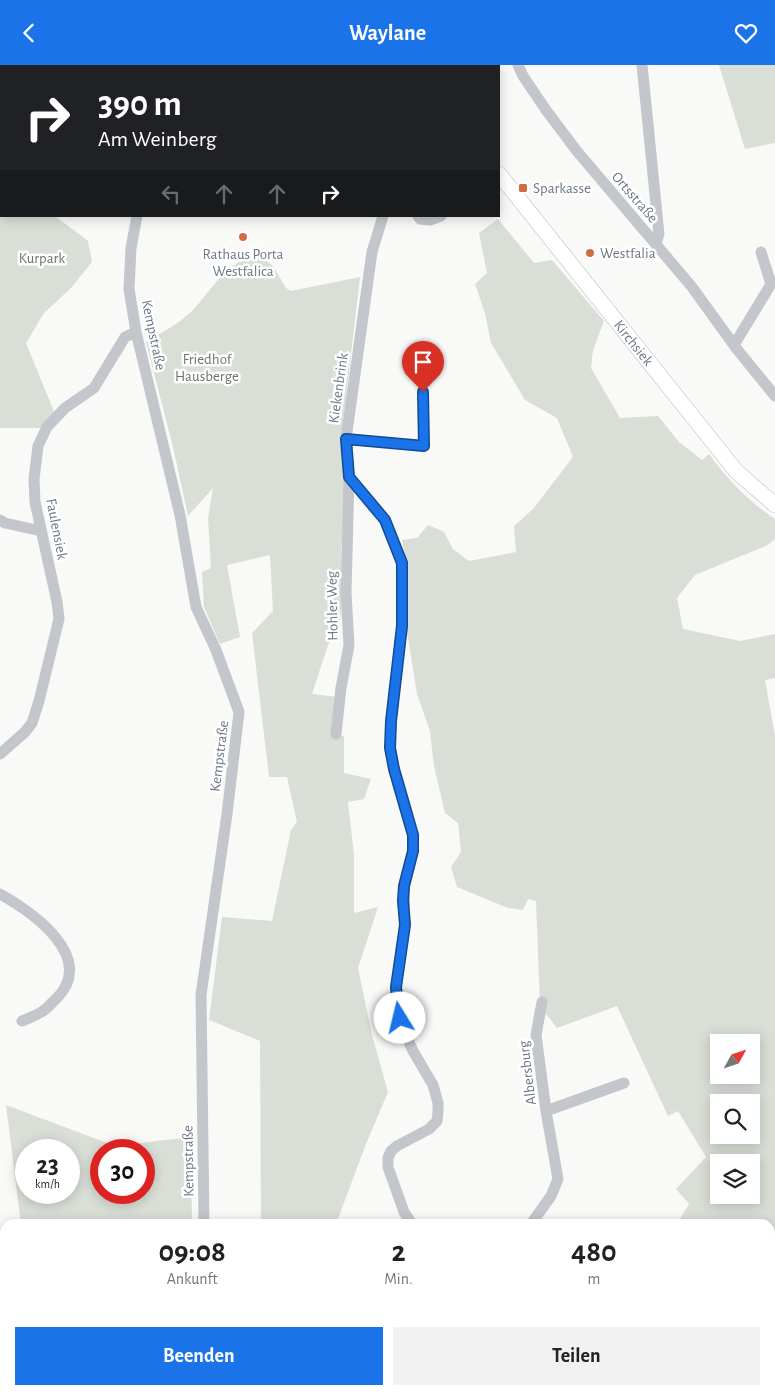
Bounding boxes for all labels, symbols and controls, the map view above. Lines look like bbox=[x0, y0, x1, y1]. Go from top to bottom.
icon: back bbox=[15, 19, 43, 47]
icon: heart bbox=[732, 19, 760, 47]
text: Waylane bbox=[349, 22, 426, 44]
icon: right bbox=[15, 85, 80, 150]
text: 390 m bbox=[98, 87, 182, 122]
text: Am Weinberg bbox=[98, 128, 217, 150]
street label: Ortsstraße bbox=[609, 169, 661, 226]
icon: left bbox=[157, 180, 185, 208]
icon: ahead bbox=[210, 180, 238, 208]
icon: ahead bbox=[263, 180, 291, 208]
icon: right bbox=[316, 180, 344, 208]
place label: Sparkasse bbox=[533, 181, 591, 196]
marker: Sparkasse bbox=[517, 182, 529, 194]
marker: Rathaus Porta Westfalica bbox=[237, 231, 249, 243]
place label: Westfalia bbox=[600, 246, 656, 261]
place label: Rathaus Porta Westfalica bbox=[202, 247, 284, 279]
marker: Westfalia bbox=[584, 247, 596, 259]
park label: Kurpark bbox=[19, 251, 65, 266]
street label: Kempstraße bbox=[139, 299, 168, 372]
street label: Kirchsiek bbox=[611, 318, 656, 369]
pin bbox=[402, 341, 444, 392]
icon: arrive bbox=[409, 348, 437, 376]
park label: Friedhof Hausberge bbox=[175, 352, 239, 384]
street label: Kiekenbrink bbox=[326, 352, 351, 424]
street label: Faulensiek bbox=[43, 497, 70, 561]
street label: Hohler Weg bbox=[324, 570, 341, 641]
street label: Kempstraße bbox=[208, 720, 231, 793]
position arrow bbox=[373, 991, 425, 1043]
north arrow bbox=[710, 1034, 760, 1084]
map controls bbox=[710, 1034, 760, 1204]
street label: Albersburg bbox=[516, 1039, 539, 1106]
button: search bbox=[710, 1094, 760, 1144]
street label: Kempstraße bbox=[180, 1125, 197, 1197]
speed limit sign: 30 bbox=[90, 1139, 155, 1204]
text: 23 bbox=[36, 1153, 59, 1178]
button: layers bbox=[710, 1154, 760, 1204]
text: km/h bbox=[35, 1178, 60, 1190]
text: 09:08 bbox=[158, 1237, 226, 1267]
text: 2 bbox=[391, 1237, 406, 1267]
text: 480 bbox=[571, 1237, 617, 1267]
text: Ankunft bbox=[167, 1271, 218, 1287]
text: Min. bbox=[384, 1271, 413, 1287]
text: m bbox=[587, 1271, 600, 1287]
button: Beenden bbox=[15, 1327, 383, 1385]
button: Teilen bbox=[393, 1327, 760, 1385]

